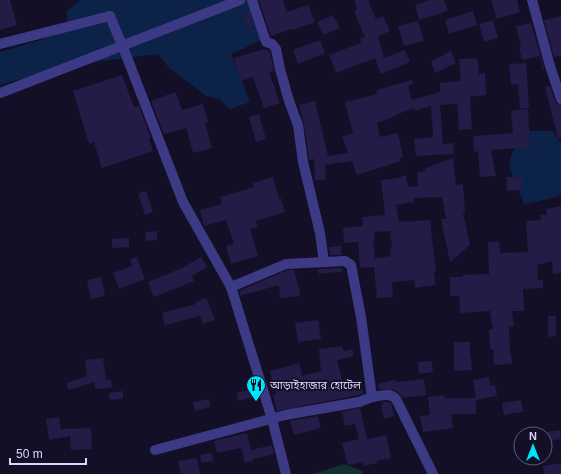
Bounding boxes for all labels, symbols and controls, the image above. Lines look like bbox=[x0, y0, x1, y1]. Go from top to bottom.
restaurant icon: আড়াইহাজার হোটেল bbox=[245, 374, 267, 402]
place label: আড়াইহাজার হোটেল bbox=[269, 379, 362, 391]
north arrow bbox=[513, 426, 553, 466]
text: N bbox=[529, 430, 537, 442]
scale bar bbox=[10, 440, 86, 466]
text: 50 m bbox=[16, 447, 43, 461]

